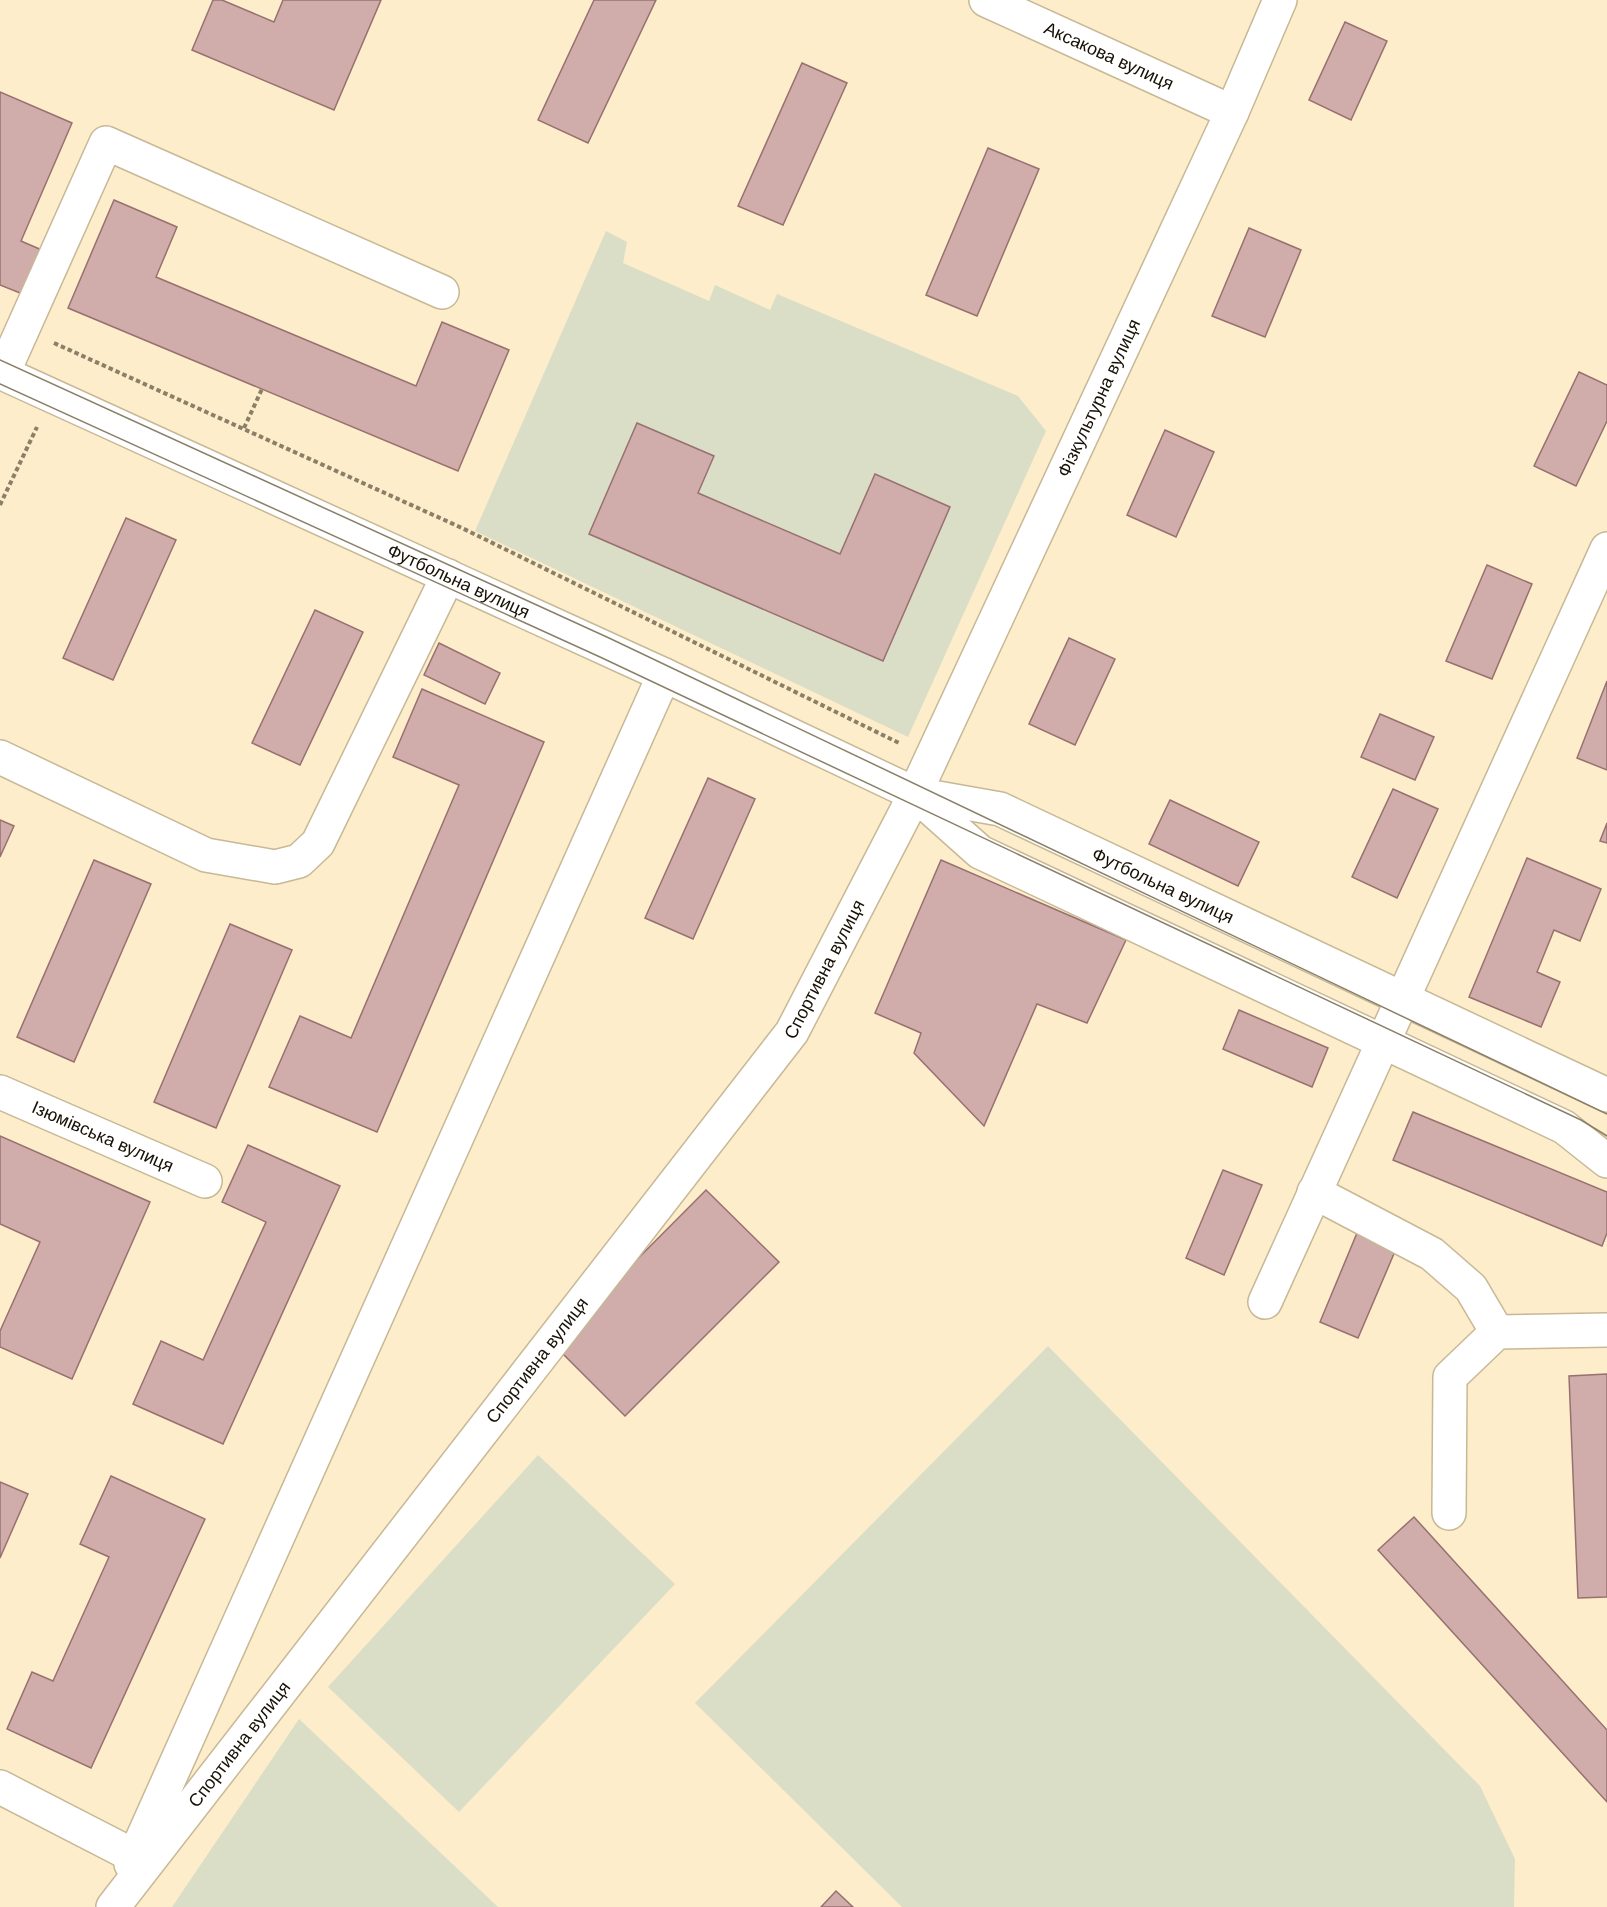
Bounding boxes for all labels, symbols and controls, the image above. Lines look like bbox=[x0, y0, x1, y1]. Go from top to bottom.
street label: Аксакова вулиця bbox=[1041, 18, 1177, 94]
street label: Фізкультурна вулиця bbox=[1054, 316, 1144, 480]
street label: Футбольна вулиця bbox=[384, 540, 533, 622]
street label: Футбольна вулиця bbox=[1089, 844, 1237, 928]
street label: Спортивна вулиця bbox=[780, 897, 869, 1042]
street label: Ізюмівська вулиця bbox=[29, 1097, 177, 1176]
street label: Спортивна вулиця bbox=[482, 1293, 592, 1427]
street label: Спортивна вулиця bbox=[184, 1677, 294, 1811]

